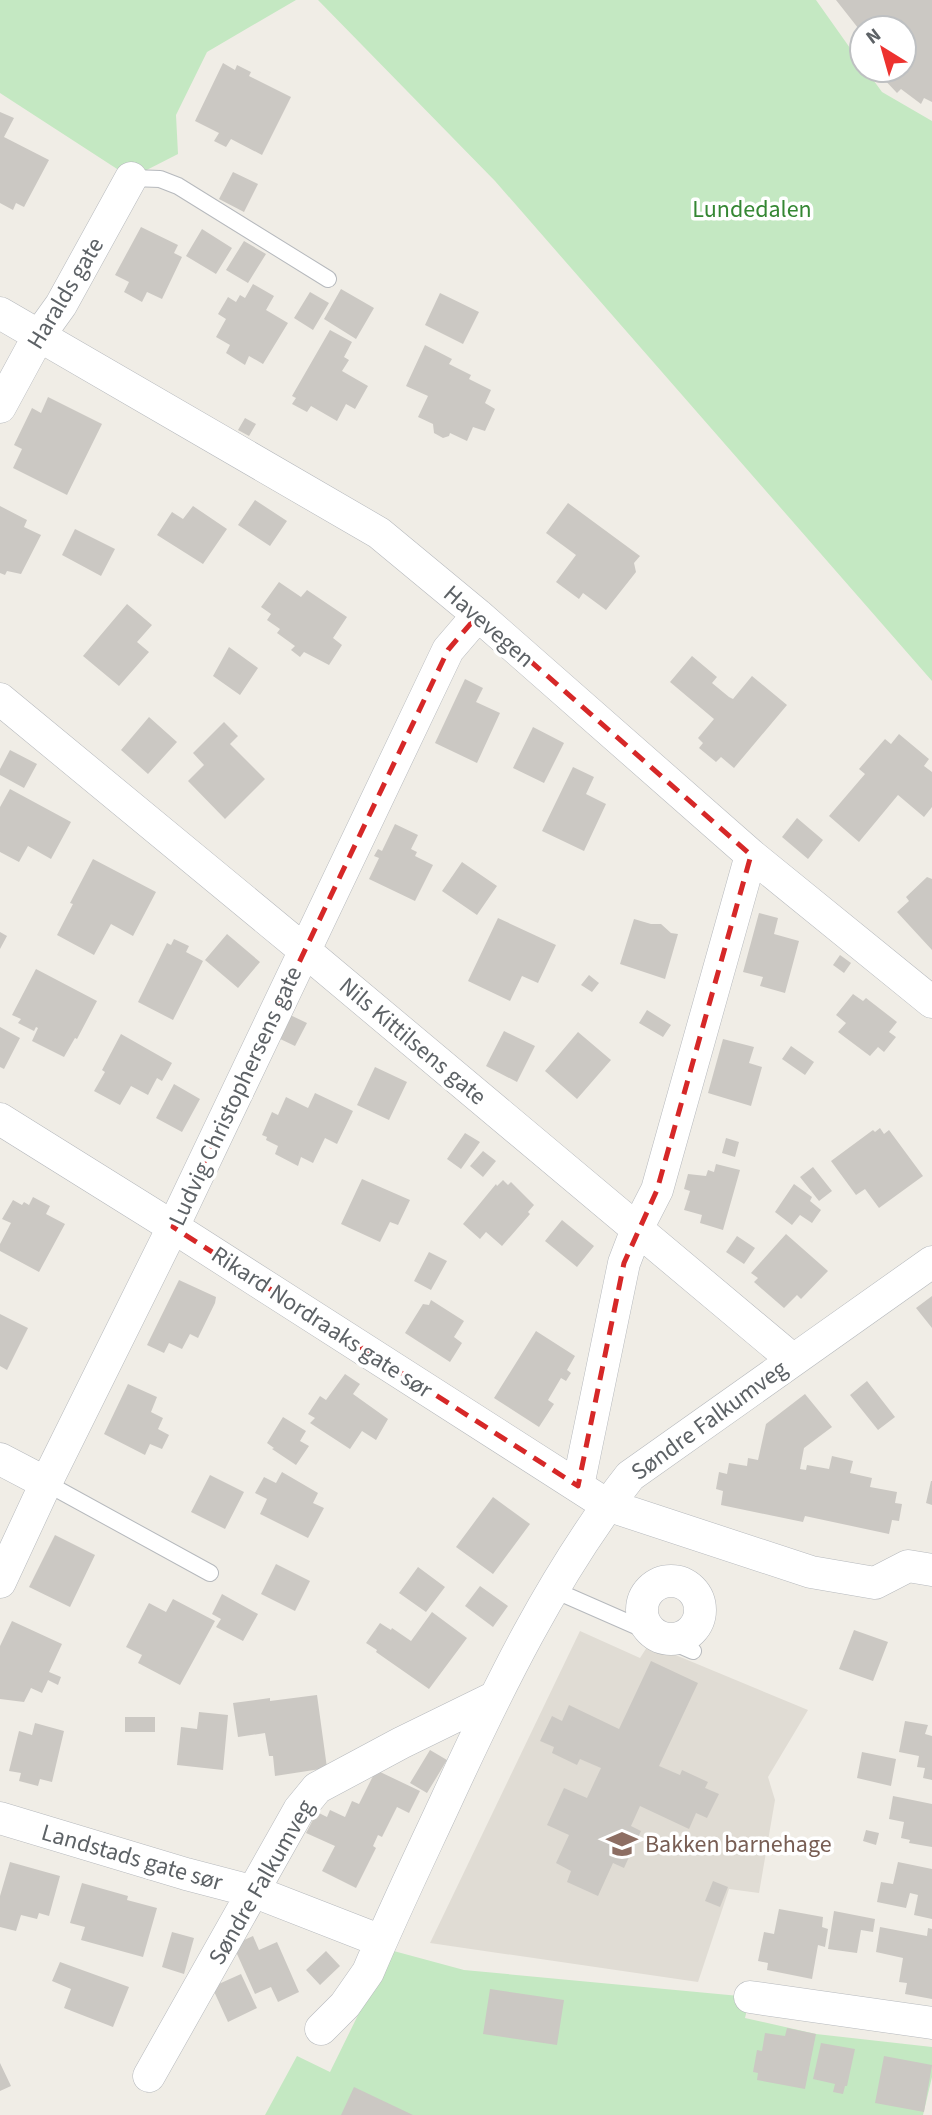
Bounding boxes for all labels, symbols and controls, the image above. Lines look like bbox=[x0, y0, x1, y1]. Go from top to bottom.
north arrow bbox=[848, 14, 918, 84]
text: N bbox=[860, 22, 887, 51]
park label: Lundedalen bbox=[692, 192, 812, 227]
street label: Haralds gate bbox=[18, 231, 113, 356]
street label: Havevegen bbox=[435, 577, 542, 676]
street label: Ludvig Christophersens gate bbox=[160, 961, 311, 1232]
street label: Nils Kittilsens gate bbox=[331, 969, 494, 1114]
street label: Rikard Nordraaks gate sør bbox=[204, 1238, 440, 1408]
street label: Søndre Falkumveg bbox=[624, 1352, 795, 1489]
street label: Søndre Falkumveg bbox=[200, 1793, 323, 1971]
street label: Landstads gate sør bbox=[37, 1815, 227, 1900]
school or university icon: Bakken barnehage bbox=[605, 1827, 639, 1861]
place label: Bakken barnehage bbox=[645, 1827, 832, 1862]

